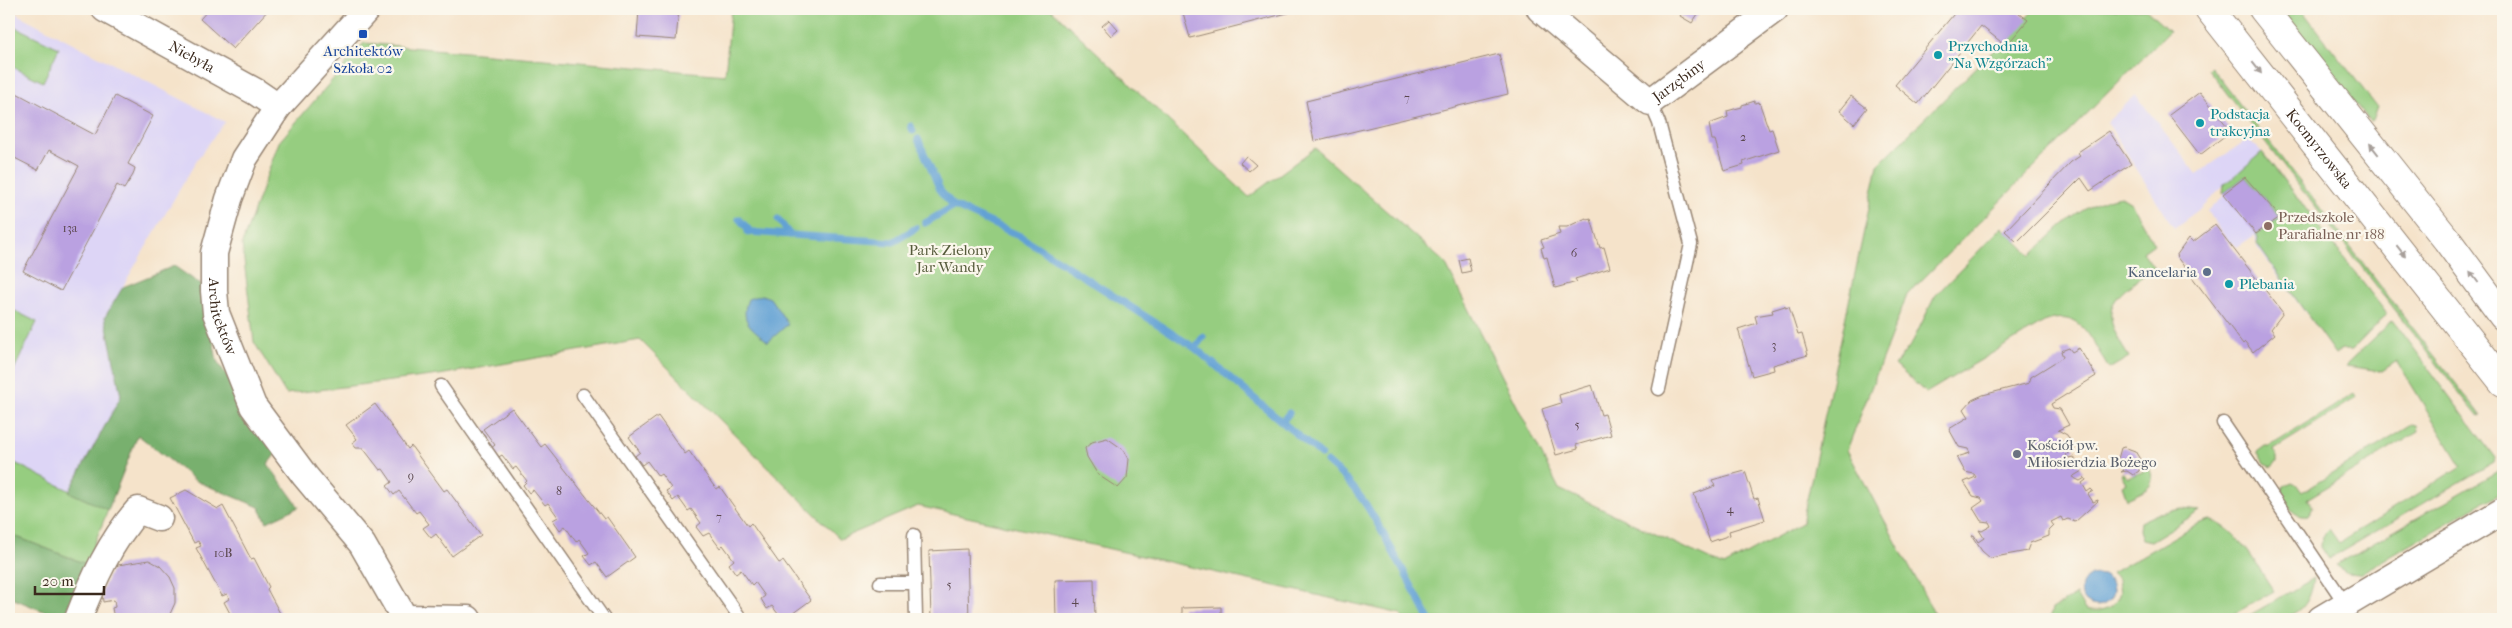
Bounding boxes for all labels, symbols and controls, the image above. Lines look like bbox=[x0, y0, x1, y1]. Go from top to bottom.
marker: Architektów Szkoła 02 bbox=[357, 28, 369, 40]
street label: Niebyła bbox=[166, 37, 219, 77]
place label: Przychodnia "Na Wzgórzach" bbox=[1948, 37, 2052, 72]
place label: Architektów Szkoła 02 bbox=[322, 42, 404, 77]
marker: Przychodnia "Na Wzgórzach" bbox=[1932, 49, 1944, 61]
street label: Jarzębiny bbox=[1648, 54, 1710, 107]
one-way arrow bbox=[2251, 62, 2262, 75]
house number: 7 bbox=[1404, 91, 1410, 105]
place label: Podstacja trakcyjna bbox=[2210, 105, 2271, 140]
street label: Kocmyrzowska bbox=[2282, 105, 2357, 193]
marker: Podstacja trakcyjna bbox=[2194, 117, 2206, 129]
house number: 2 bbox=[1740, 130, 1746, 144]
one-way arrow bbox=[2369, 143, 2380, 156]
place label: Przedszkole Parafialne nr 188 bbox=[2278, 208, 2385, 243]
marker: Przedszkole Parafialne nr 188 bbox=[2262, 220, 2274, 232]
house number: 13a bbox=[63, 221, 78, 235]
park label: Park Zielony Jar Wandy bbox=[909, 241, 992, 276]
one-way arrow bbox=[2395, 244, 2406, 257]
house number: 6 bbox=[1571, 246, 1578, 260]
place label: Kancelaria bbox=[2128, 263, 2198, 281]
marker: Kancelaria bbox=[2201, 266, 2213, 278]
one-way arrow bbox=[2469, 270, 2479, 284]
place label: Plebania bbox=[2239, 275, 2295, 293]
street label: Architektów bbox=[205, 277, 241, 358]
marker: Plebania bbox=[2223, 278, 2235, 290]
house number: 3 bbox=[1772, 338, 1777, 352]
house number: 5 bbox=[1574, 418, 1580, 432]
place label: Kościół pw. Miłosierdzia Bożego bbox=[2027, 436, 2157, 471]
marker: Kościół pw. Miłosierdzia Bożego bbox=[2011, 448, 2023, 460]
house number: 9 bbox=[408, 469, 414, 483]
house number: 8 bbox=[556, 484, 562, 498]
house number: 4 bbox=[1726, 502, 1734, 516]
house number: 7 bbox=[716, 510, 722, 524]
house number: 10B bbox=[214, 546, 233, 560]
scale bar bbox=[35, 563, 104, 595]
text: 20 m bbox=[42, 572, 74, 590]
house number: 5 bbox=[946, 578, 952, 592]
house number: 4 bbox=[1071, 593, 1079, 607]

